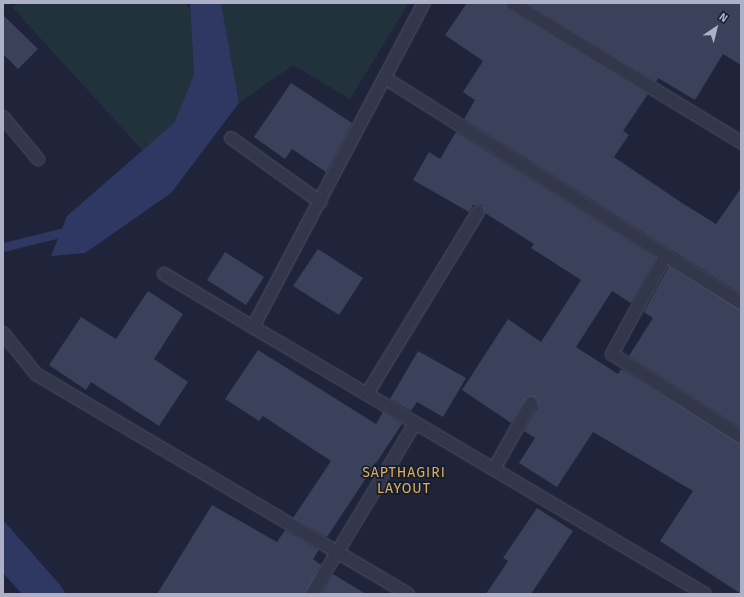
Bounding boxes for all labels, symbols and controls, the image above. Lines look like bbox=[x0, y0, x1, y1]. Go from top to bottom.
north arrow bbox=[696, 8, 736, 48]
text: N bbox=[716, 10, 730, 25]
district label: SAPTHAGIRI LAYOUT bbox=[362, 465, 446, 498]

